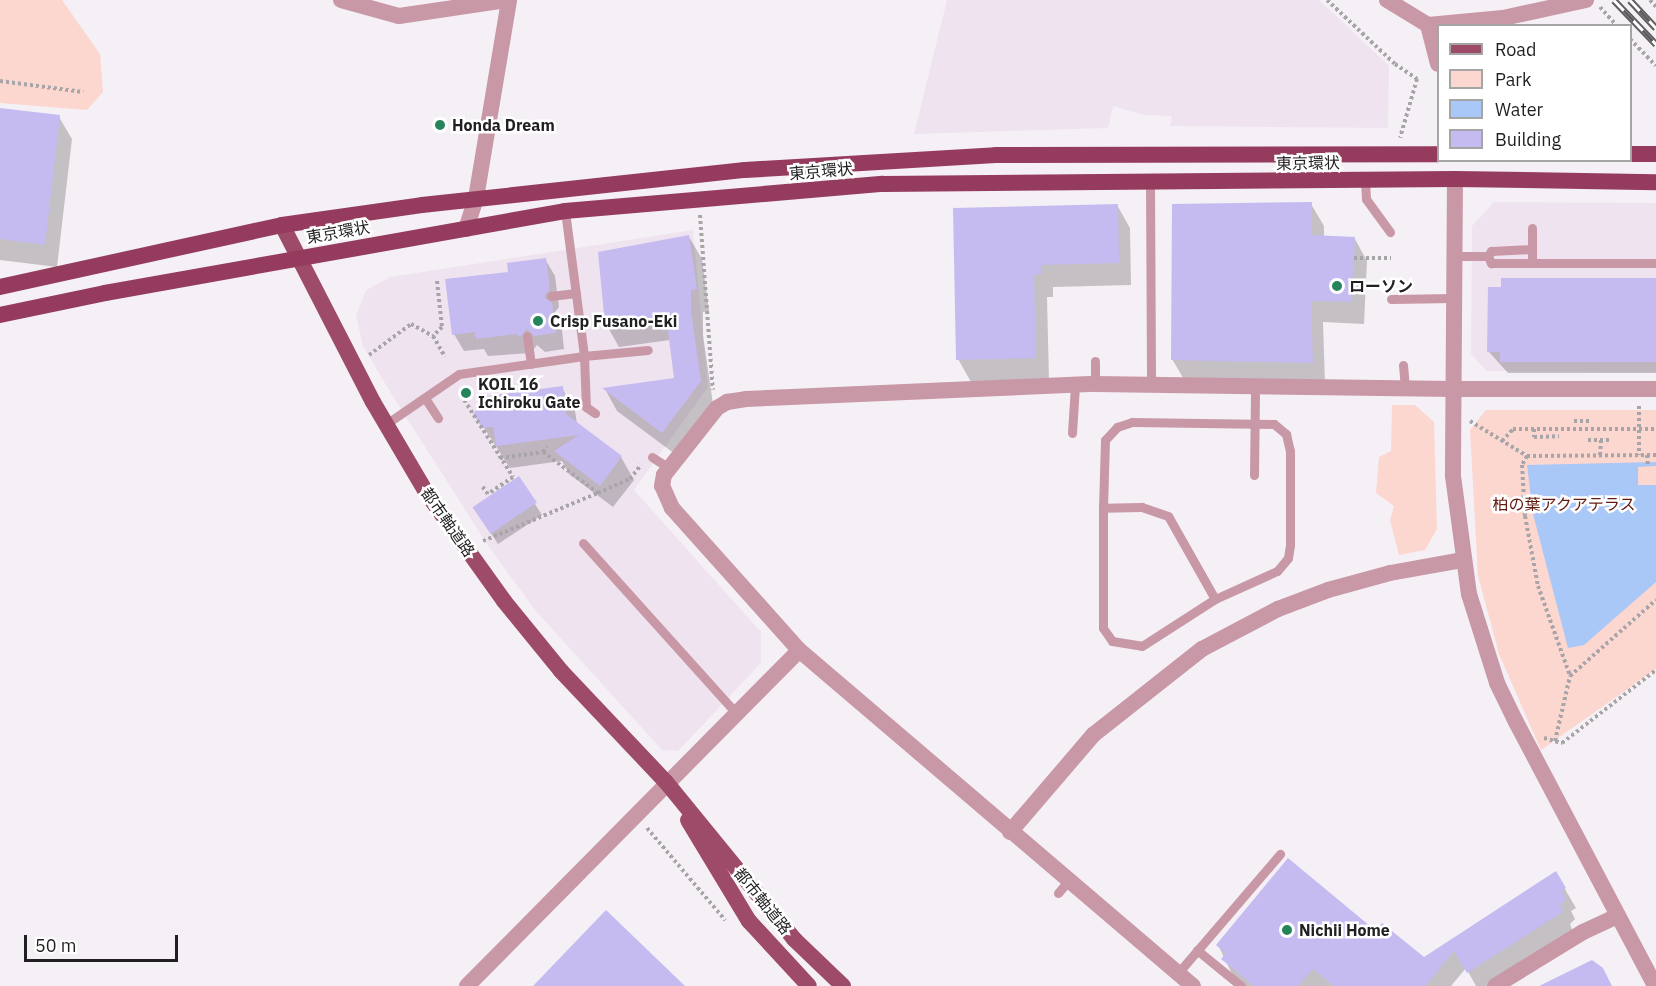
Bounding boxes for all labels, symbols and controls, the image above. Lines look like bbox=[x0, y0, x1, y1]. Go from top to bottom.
legend bbox=[1437, 24, 1632, 162]
text: Road bbox=[1495, 38, 1536, 61]
text: Park bbox=[1495, 68, 1531, 91]
text: Water bbox=[1495, 98, 1543, 121]
place label: Honda Dream bbox=[452, 115, 555, 135]
marker: Honda Dream bbox=[433, 118, 447, 132]
text: Building bbox=[1495, 128, 1561, 151]
street label: 東京環状 bbox=[1276, 153, 1340, 173]
street label: 東京環状 bbox=[788, 159, 854, 183]
street label: 東京環状 bbox=[305, 217, 371, 247]
place label: ローソン bbox=[1349, 276, 1413, 296]
marker: ローソン bbox=[1330, 279, 1344, 293]
place label: Crisp Fusano-Eki bbox=[550, 311, 677, 331]
marker: Crisp Fusano-Eki bbox=[531, 314, 545, 328]
place label: KOIL 16 Ichiroku Gate bbox=[478, 374, 581, 412]
marker: KOIL 16 Ichiroku Gate bbox=[459, 386, 473, 400]
street label: 都市軸道路 bbox=[417, 484, 479, 560]
park label: 柏の葉アクアテラス bbox=[1492, 494, 1636, 514]
street label: 都市軸道路 bbox=[730, 864, 796, 938]
place label: Nichii Home bbox=[1299, 920, 1390, 940]
scale bar bbox=[27, 923, 182, 961]
marker: Nichii Home bbox=[1280, 923, 1294, 937]
text: 50 m bbox=[35, 934, 77, 957]

